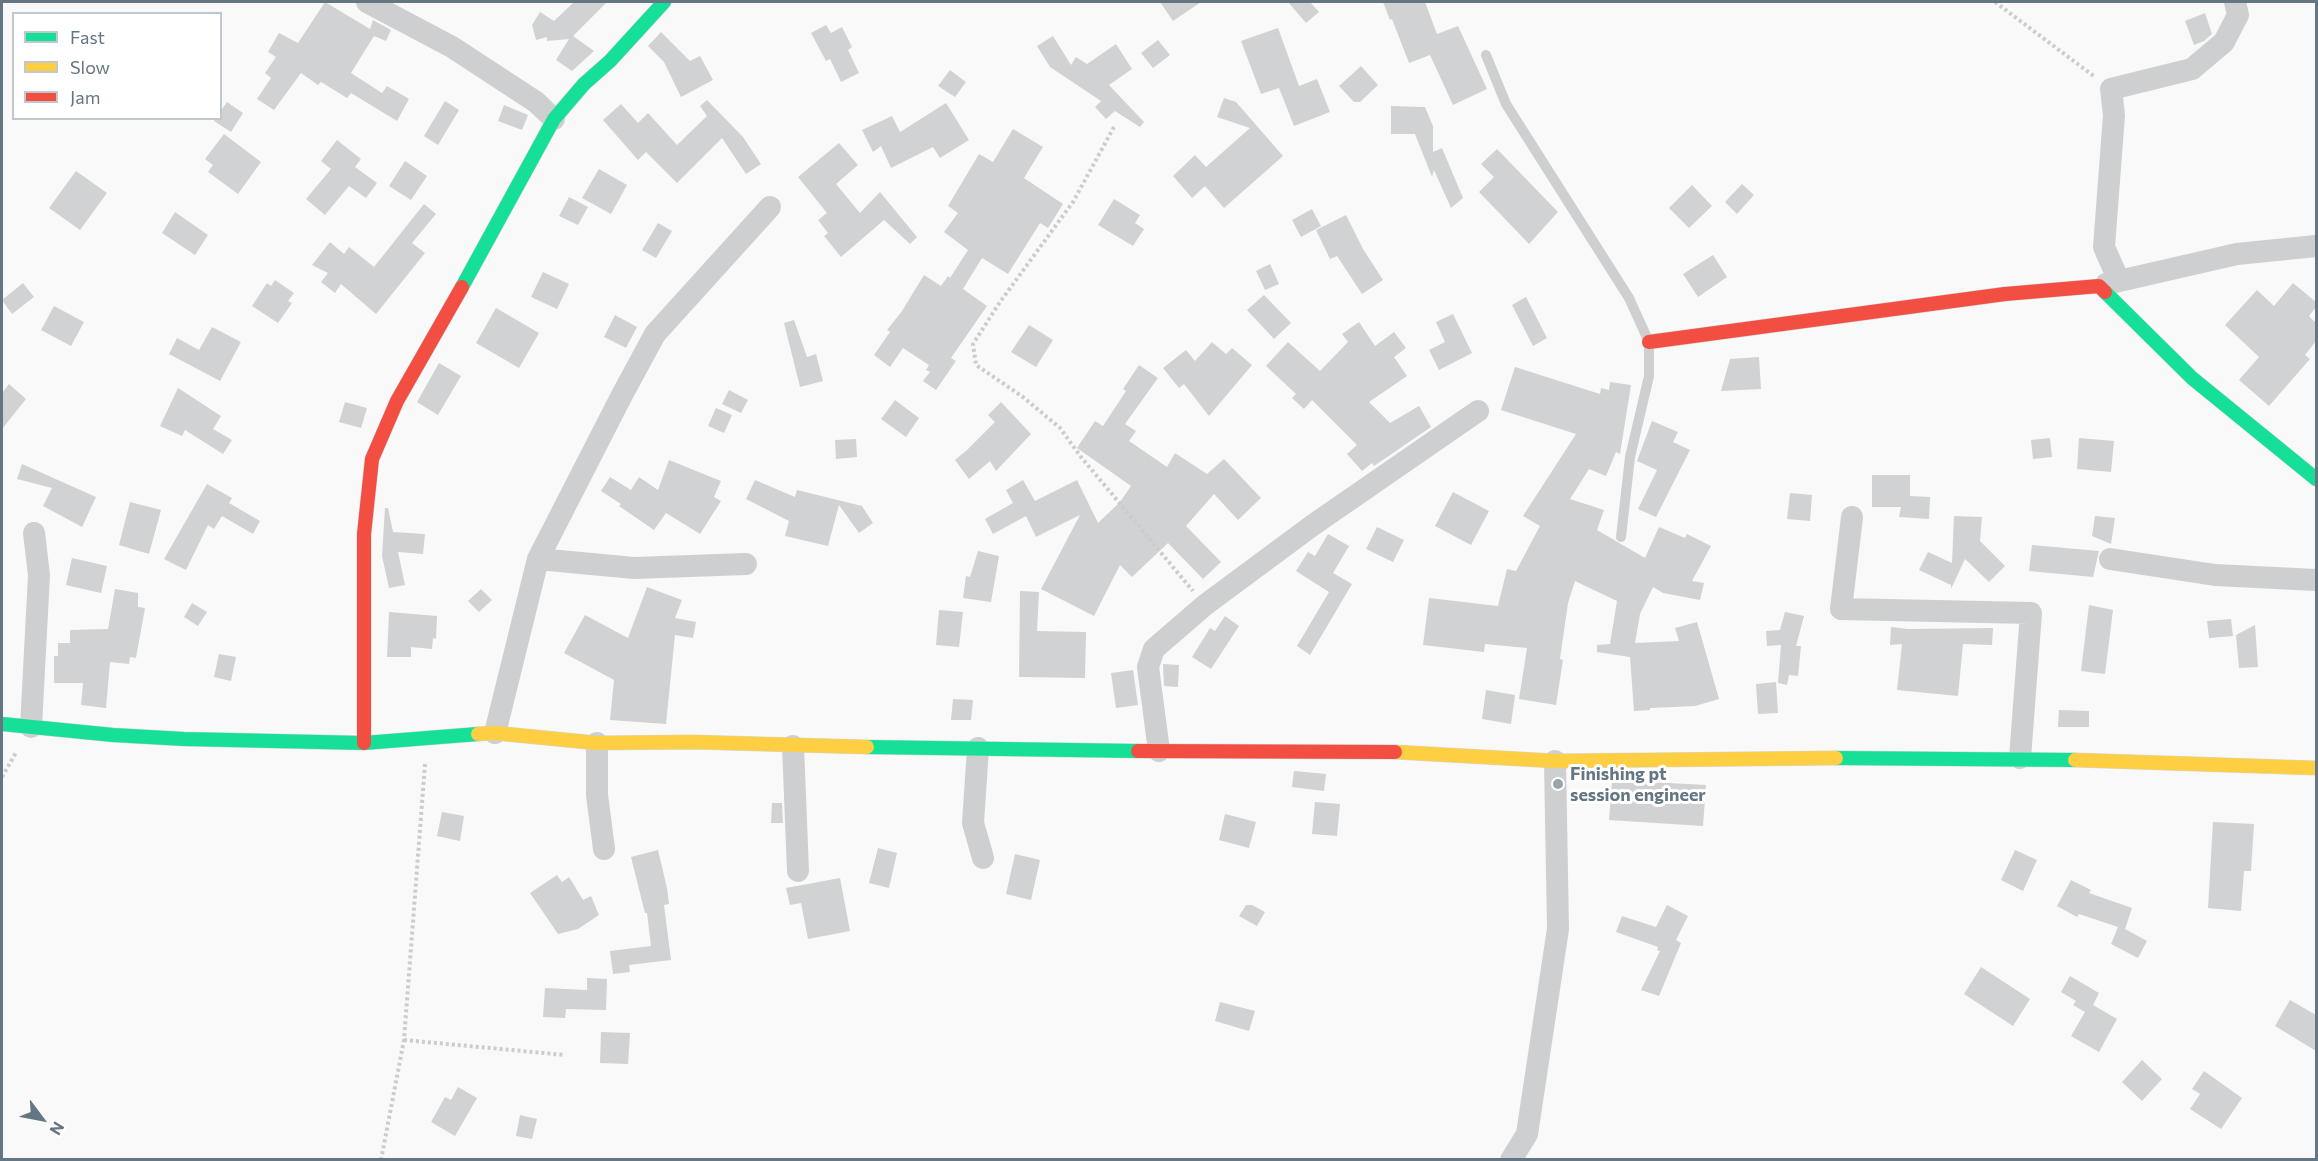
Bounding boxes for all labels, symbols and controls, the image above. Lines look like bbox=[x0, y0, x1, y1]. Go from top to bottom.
legend bbox=[12, 12, 222, 120]
text: Fast bbox=[70, 26, 105, 48]
text: Slow bbox=[70, 56, 110, 78]
text: Jam bbox=[70, 86, 100, 108]
place label: Finishing pt session engineer bbox=[1570, 763, 1706, 806]
marker: Finishing pt session engineer bbox=[1551, 777, 1565, 791]
north arrow bbox=[12, 1089, 72, 1149]
text: N bbox=[46, 1119, 69, 1139]

